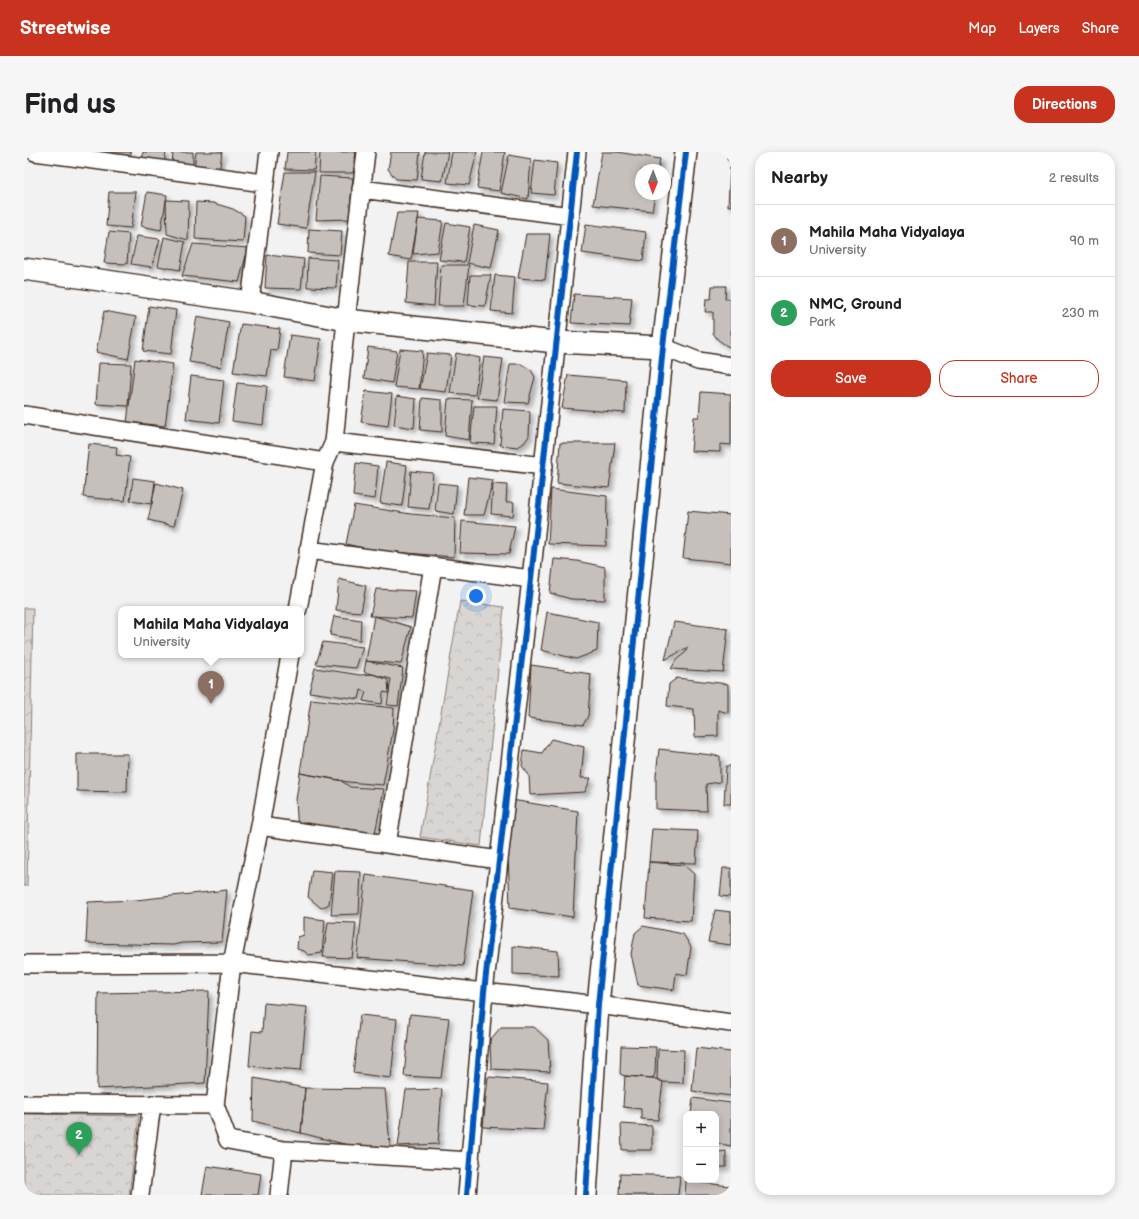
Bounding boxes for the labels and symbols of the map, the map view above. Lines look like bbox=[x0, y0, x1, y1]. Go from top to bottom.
north arrow bbox=[635, 164, 671, 200]
your location bbox=[466, 586, 486, 606]
pin: 1 bbox=[198, 671, 224, 704]
pin: 2 bbox=[66, 1122, 92, 1155]

